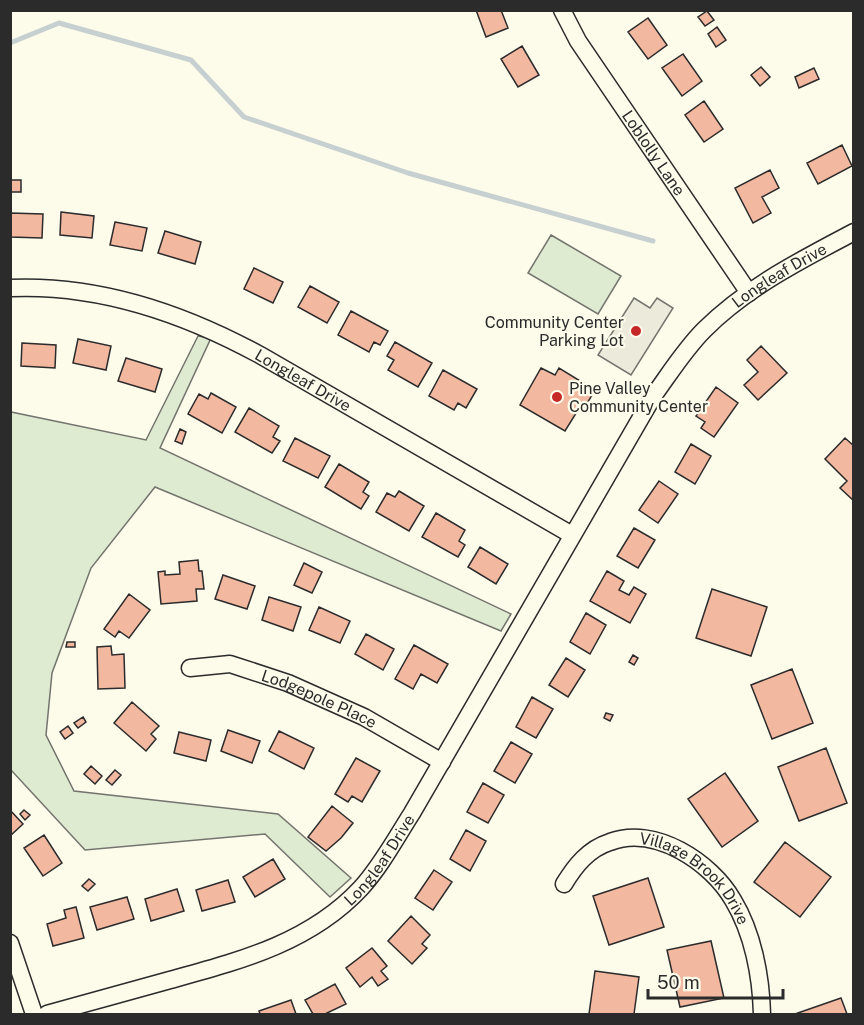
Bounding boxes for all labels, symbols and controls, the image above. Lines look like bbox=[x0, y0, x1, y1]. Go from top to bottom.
street label: Loblolly Lane bbox=[618, 107, 689, 199]
street label: Longleaf Drive bbox=[728, 239, 830, 311]
place label: Community Center Parking Lot bbox=[485, 313, 624, 350]
marker: Community Center Parking Lot bbox=[629, 324, 643, 338]
street label: Longleaf Drive bbox=[252, 345, 355, 415]
place label: Pine Valley Community Center bbox=[569, 379, 708, 416]
marker: Pine Valley Community Center bbox=[550, 390, 564, 404]
street label: Lodgepole Place bbox=[259, 666, 380, 732]
street label: Longleaf Drive bbox=[340, 811, 418, 909]
street label: Village Brook Drive bbox=[639, 828, 753, 927]
scale bar bbox=[648, 962, 783, 1000]
text: 50 m bbox=[657, 972, 700, 993]

